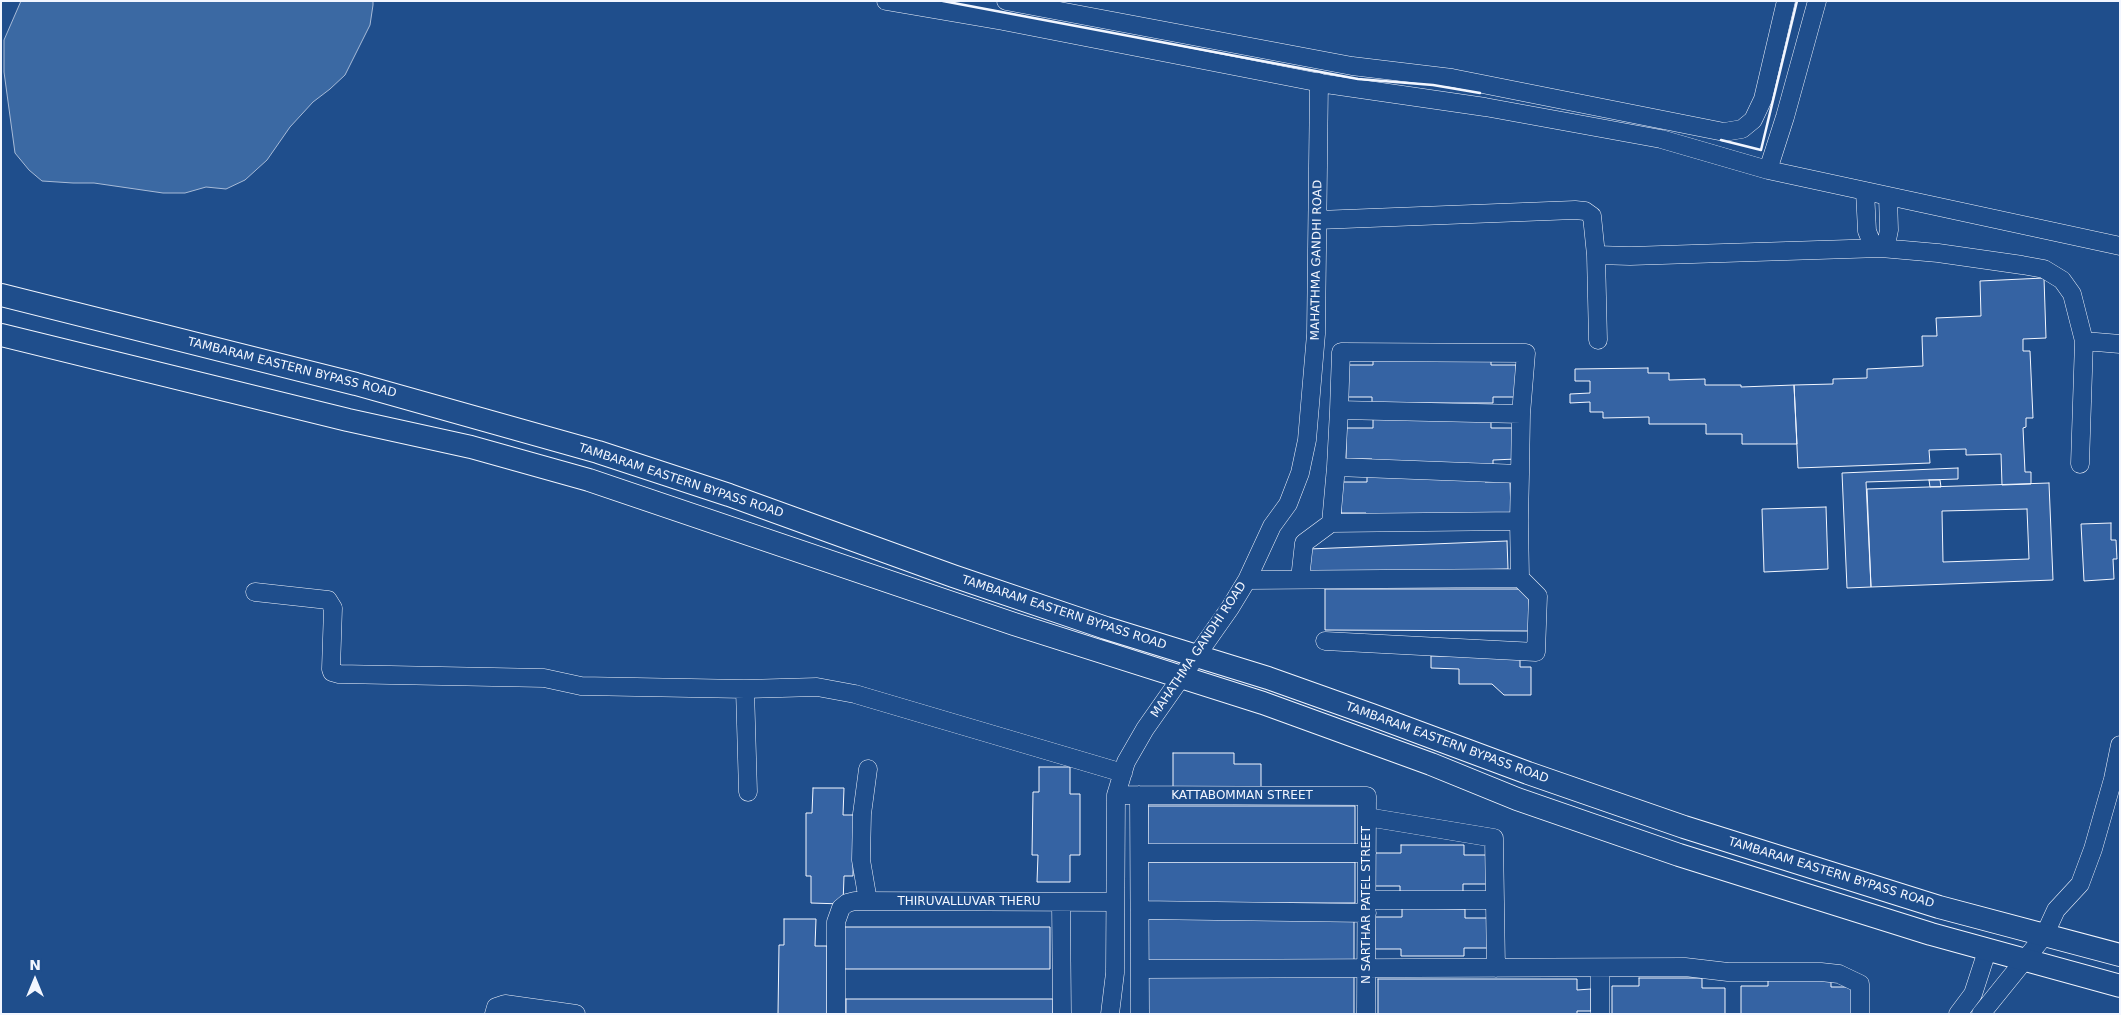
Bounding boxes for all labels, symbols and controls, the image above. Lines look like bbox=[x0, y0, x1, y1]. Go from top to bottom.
street label: MAHATHMA GANDHI ROAD bbox=[1308, 180, 1326, 340]
street label: TAMBARAM EASTERN BYPASS ROAD bbox=[186, 335, 398, 401]
street label: TAMBARAM EASTERN BYPASS ROAD bbox=[577, 441, 785, 521]
street label: TAMBARAM EASTERN BYPASS ROAD bbox=[960, 573, 1168, 653]
street label: MAHATHMA GANDHI ROAD bbox=[1148, 579, 1250, 721]
street label: TAMBARAM EASTERN BYPASS ROAD bbox=[1344, 700, 1550, 786]
street label: KATTABOMMAN STREET bbox=[1171, 789, 1313, 803]
street label: N SARTHAR PATEL STREET bbox=[1360, 826, 1374, 984]
street label: TAMBARAM EASTERN BYPASS ROAD bbox=[1726, 835, 1936, 911]
street label: THIRUVALLUVAR THERU bbox=[897, 895, 1041, 909]
north arrow bbox=[10, 955, 60, 1005]
text: N bbox=[29, 957, 41, 973]

